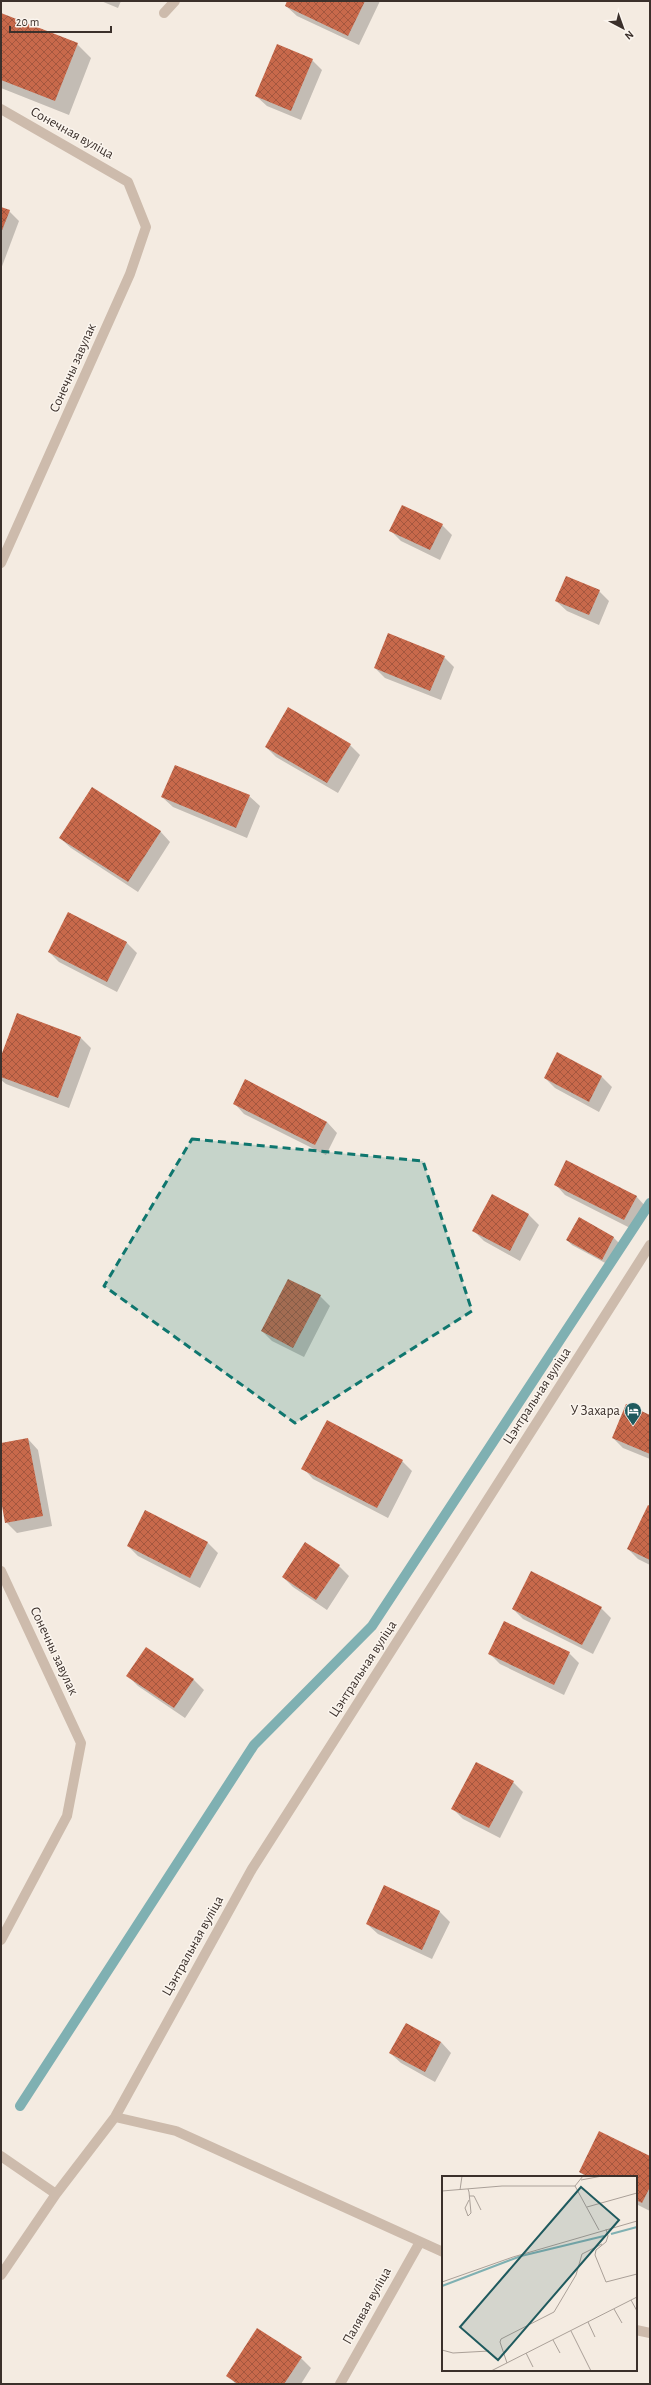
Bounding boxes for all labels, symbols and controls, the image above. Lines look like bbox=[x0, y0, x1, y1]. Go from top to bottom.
scale bar bbox=[10, 8, 111, 34]
north arrow bbox=[603, 8, 643, 48]
text: 20 m bbox=[16, 16, 39, 28]
text: N bbox=[623, 29, 636, 42]
street label: Сонечная вуліца bbox=[28, 104, 117, 162]
street label: Сонечны завулак bbox=[47, 321, 99, 415]
street label: Цэнтральная вуліца bbox=[501, 1345, 574, 1447]
hotel icon: У Захара bbox=[623, 1401, 643, 1426]
place label: У Захара bbox=[570, 1404, 621, 1418]
street label: Сонечны завулак bbox=[27, 1605, 81, 1698]
street label: Цэнтральная вуліца bbox=[327, 1618, 400, 1720]
street label: Цэнтральная вуліца bbox=[160, 1893, 227, 1998]
inset map bbox=[442, 2176, 637, 2371]
street label: Палявая вуліца bbox=[340, 2265, 394, 2347]

